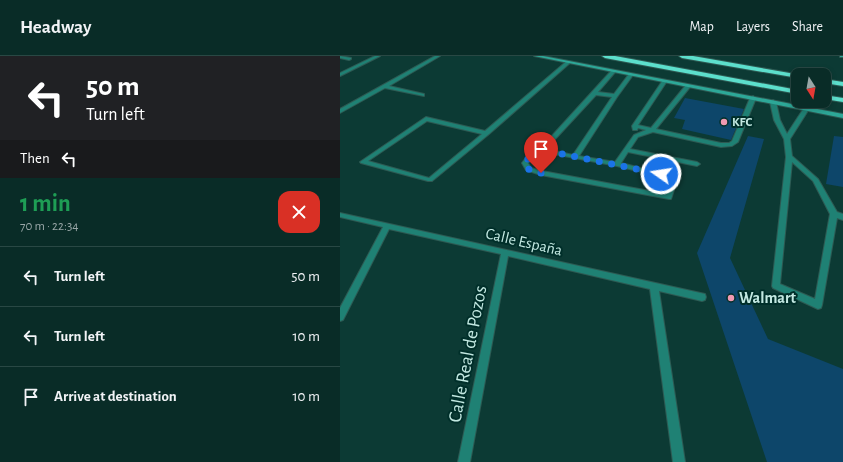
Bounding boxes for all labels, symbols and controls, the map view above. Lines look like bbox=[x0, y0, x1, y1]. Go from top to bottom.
text: Headway bbox=[20, 18, 91, 37]
text: Map bbox=[689, 20, 714, 34]
text: Layers bbox=[736, 20, 770, 34]
text: Share bbox=[792, 20, 823, 34]
north arrow bbox=[791, 68, 831, 108]
map controls bbox=[791, 68, 831, 108]
icon: left bbox=[20, 72, 72, 124]
text: 50 m bbox=[86, 73, 140, 101]
text: Turn left bbox=[86, 106, 145, 124]
place label: KFC bbox=[732, 116, 753, 129]
marker: KFC bbox=[719, 117, 729, 127]
pin bbox=[524, 132, 558, 173]
icon: arrive bbox=[530, 138, 552, 160]
icon: left bbox=[58, 148, 80, 170]
text: Then bbox=[20, 151, 50, 166]
position arrow bbox=[640, 153, 682, 195]
button: close bbox=[278, 191, 320, 233]
text: 1 min bbox=[20, 192, 71, 216]
text: 70 m · 22:34 bbox=[20, 220, 79, 233]
street label: Calle España bbox=[484, 225, 564, 259]
icon: left bbox=[20, 266, 42, 288]
text: Turn left bbox=[54, 269, 105, 284]
text: 50 m bbox=[291, 269, 320, 284]
street label: Calle Real de Pozos bbox=[445, 284, 491, 424]
place label: Walmart bbox=[739, 290, 797, 306]
marker: Walmart bbox=[726, 293, 736, 303]
icon: left bbox=[20, 326, 42, 348]
text: Turn left bbox=[54, 329, 105, 344]
text: 10 m bbox=[292, 329, 320, 344]
icon: arrive bbox=[20, 386, 42, 408]
text: Arrive at destination bbox=[54, 389, 177, 404]
text: 10 m bbox=[292, 389, 320, 404]

